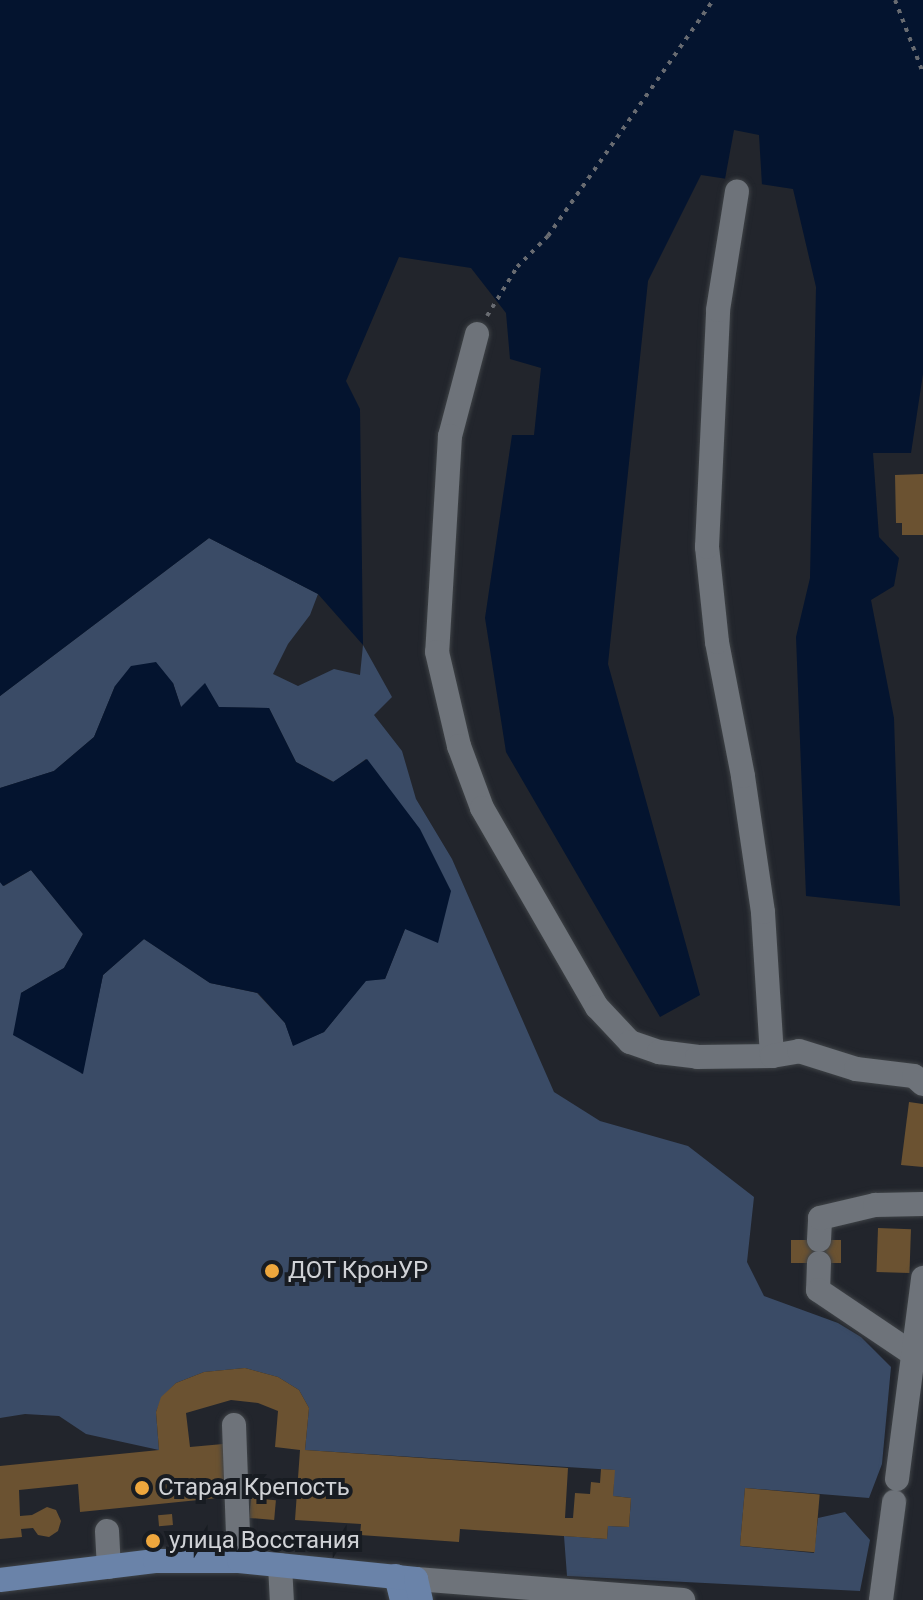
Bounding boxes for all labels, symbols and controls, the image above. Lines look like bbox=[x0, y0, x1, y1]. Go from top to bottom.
place label: ДОТ КронУР bbox=[288, 1257, 429, 1285]
marker: ДОТ КронУР bbox=[263, 1262, 281, 1280]
place label: Старая Крепость bbox=[158, 1474, 350, 1502]
marker: Старая Крепость bbox=[133, 1479, 151, 1497]
place label: улица Восстания bbox=[169, 1527, 360, 1555]
marker: улица Восстания bbox=[144, 1532, 162, 1550]

